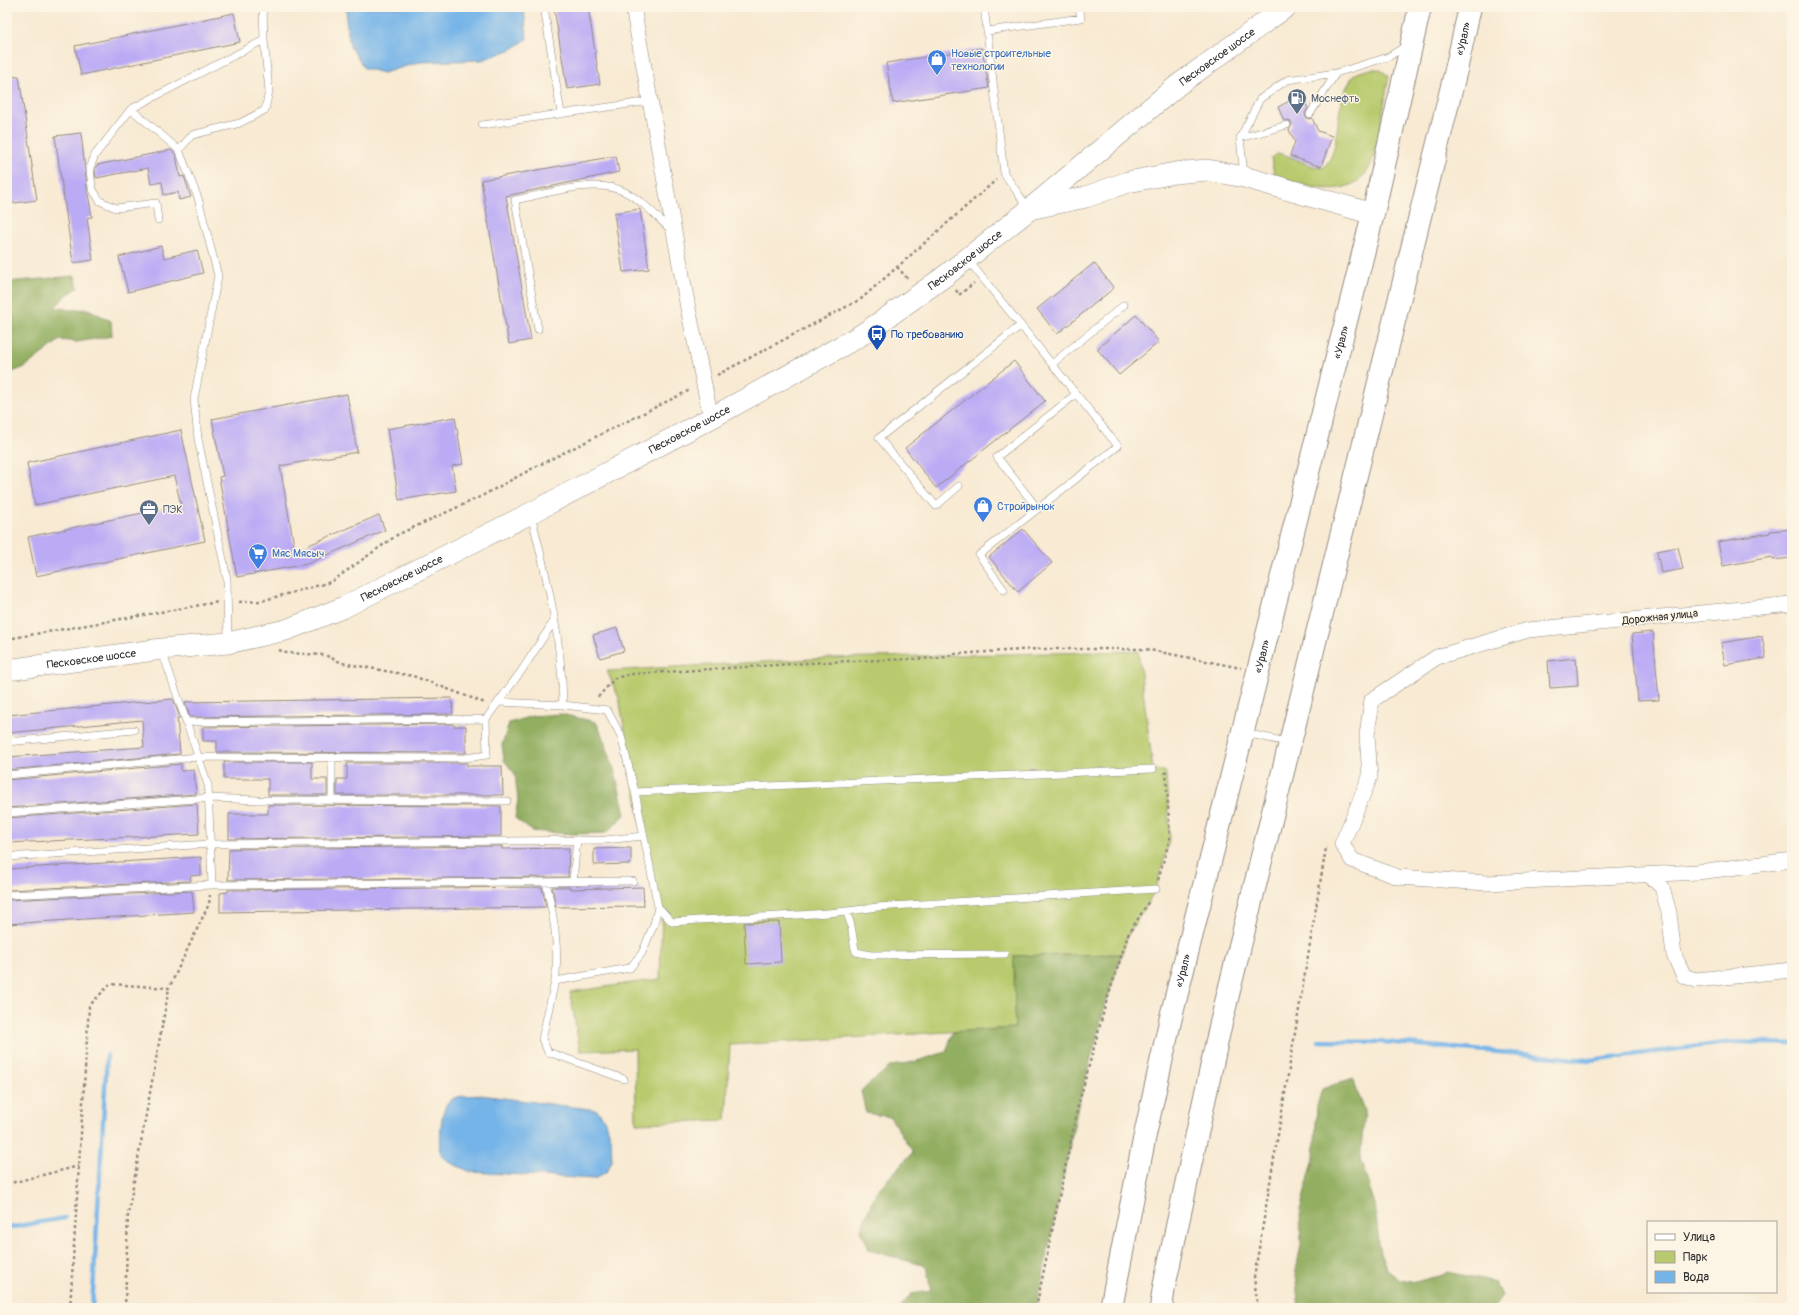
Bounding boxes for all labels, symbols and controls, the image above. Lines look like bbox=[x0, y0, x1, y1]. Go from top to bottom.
street label: «Урал» bbox=[1453, 20, 1473, 57]
street label: Песковское шоссе bbox=[1177, 25, 1258, 88]
place label: Новые строительные технологии bbox=[951, 47, 1051, 73]
shop icon: Новые строительные технологии bbox=[926, 48, 948, 76]
fuel station icon: Моснефть bbox=[1286, 87, 1308, 115]
place label: Моснефть bbox=[1311, 92, 1360, 105]
street label: Песковское шоссе bbox=[925, 227, 1005, 293]
bus stop icon: По требованию bbox=[866, 323, 888, 351]
street label: «Урал» bbox=[1330, 324, 1351, 360]
place label: По требованию bbox=[891, 328, 964, 341]
street label: Песковское шоссе bbox=[647, 402, 733, 456]
shop icon: Стройрынок bbox=[972, 495, 994, 523]
office icon: ПЭК bbox=[138, 498, 160, 526]
place label: Стройрынок bbox=[997, 500, 1055, 513]
place label: ПЭК bbox=[163, 503, 183, 516]
supermarket icon: Мяс Мясыч bbox=[247, 542, 269, 570]
place label: Мяс Мясыч bbox=[272, 547, 324, 560]
street label: Песковское шоссе bbox=[358, 552, 445, 604]
street label: Дорожная улица bbox=[1620, 607, 1699, 628]
street label: «Урал» bbox=[1251, 638, 1272, 674]
street label: Песковское шоссе bbox=[46, 646, 137, 671]
street label: «Урал» bbox=[1172, 952, 1193, 989]
legend bbox=[1647, 1221, 1777, 1293]
text: Улица bbox=[1683, 1230, 1715, 1245]
text: Парк bbox=[1683, 1250, 1708, 1265]
text: Вода bbox=[1683, 1270, 1709, 1285]

